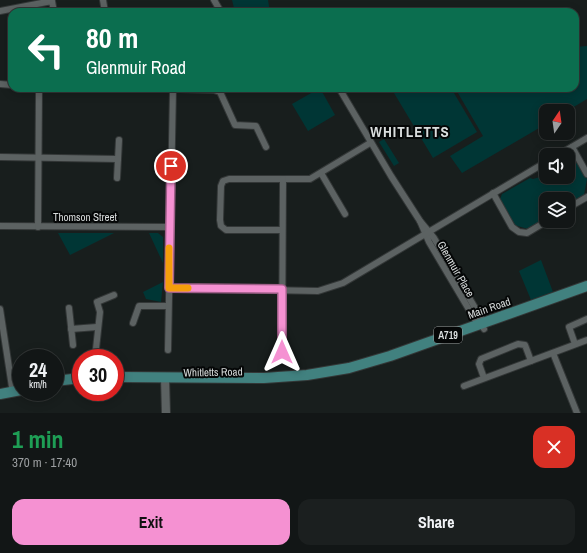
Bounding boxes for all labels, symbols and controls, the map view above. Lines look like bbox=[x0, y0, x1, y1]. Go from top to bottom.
text: 80 m bbox=[86, 19, 138, 57]
icon: left bbox=[20, 24, 72, 76]
text: Glenmuir Road bbox=[86, 55, 186, 80]
north arrow bbox=[539, 104, 575, 140]
map controls bbox=[539, 104, 575, 228]
district label: WHITLETTS bbox=[370, 121, 450, 142]
button: sound bbox=[539, 148, 575, 184]
pin bbox=[154, 149, 188, 183]
icon: arrive bbox=[160, 155, 182, 177]
button: layers bbox=[539, 192, 575, 228]
street label: Thomson Street bbox=[53, 210, 118, 224]
street label: Glenmuir Place bbox=[434, 239, 478, 299]
street label: Main Road bbox=[466, 294, 512, 322]
road number: A719 bbox=[434, 327, 462, 343]
position arrow bbox=[261, 331, 303, 373]
speed limit sign: 30 bbox=[72, 349, 124, 401]
text: 24 bbox=[29, 356, 47, 383]
street label: Whitletts Road bbox=[183, 364, 243, 380]
text: km/h bbox=[29, 378, 47, 391]
text: 1 min bbox=[12, 423, 63, 455]
button: close bbox=[533, 426, 575, 468]
text: 370 m · 17:40 bbox=[12, 454, 77, 471]
button: Exit bbox=[12, 499, 290, 545]
button: Share bbox=[298, 499, 575, 545]

